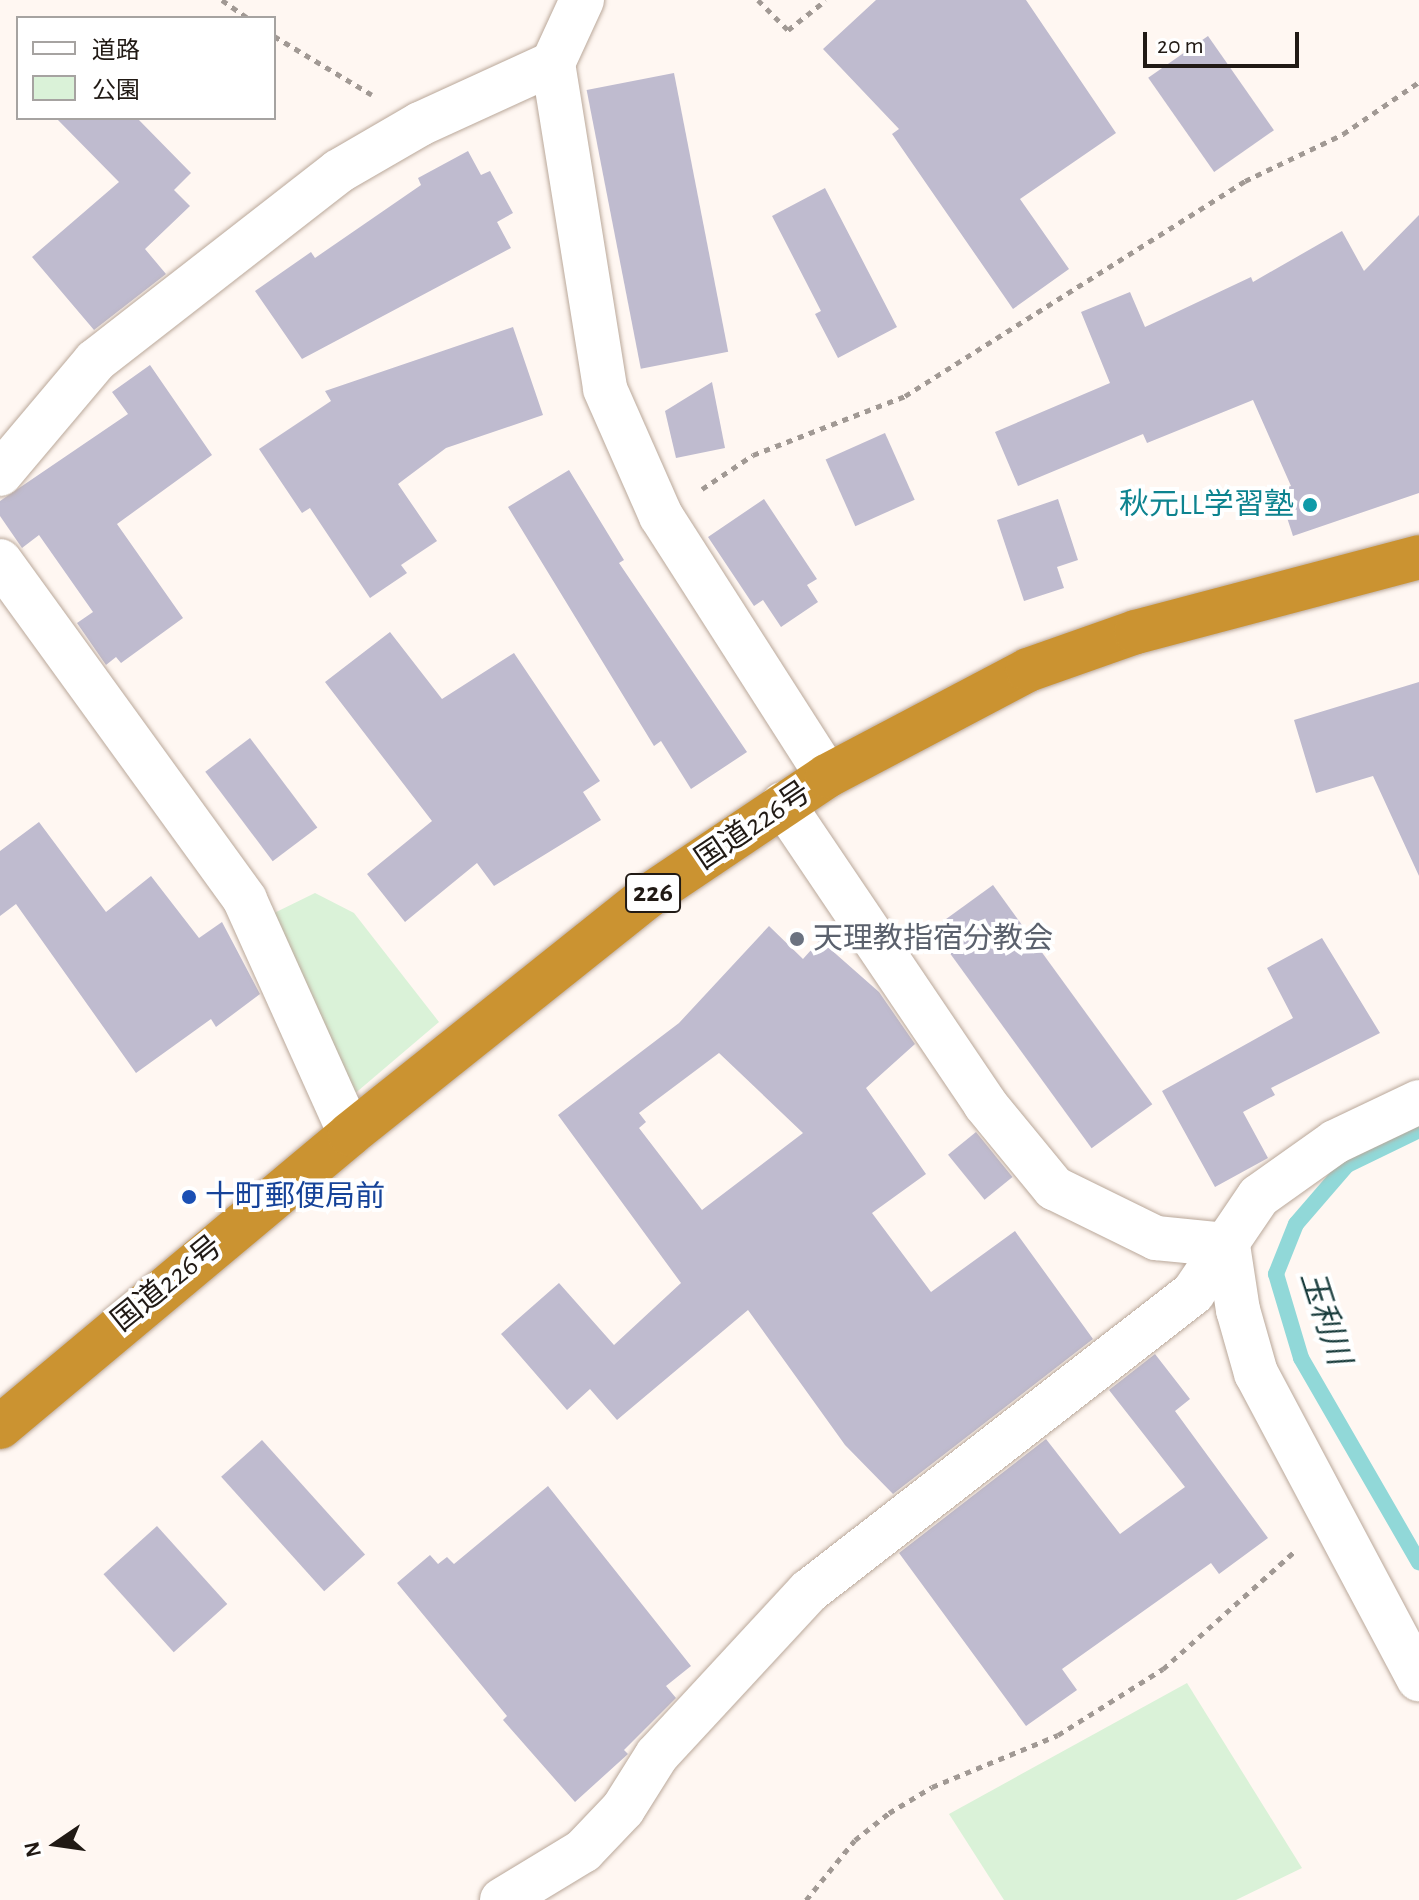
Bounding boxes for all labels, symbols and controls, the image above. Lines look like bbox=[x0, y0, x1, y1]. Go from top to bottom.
legend bbox=[16, 16, 276, 120]
scale bar bbox=[1147, 16, 1303, 66]
text: 20 m bbox=[1157, 34, 1204, 58]
text: 道路 bbox=[92, 39, 140, 63]
text: 公園 bbox=[92, 79, 140, 103]
place label: 秋元LL学習塾 bbox=[1119, 487, 1294, 523]
marker: 秋元LL学習塾 bbox=[1301, 496, 1319, 514]
street label: 国道226号 bbox=[688, 774, 818, 878]
road number: 226 bbox=[625, 869, 681, 917]
place label: 天理教指宿分教会 bbox=[813, 921, 1053, 957]
marker: 天理教指宿分教会 bbox=[788, 930, 806, 948]
place label: 十町郵便局前 bbox=[205, 1179, 385, 1215]
marker: 十町郵便局前 bbox=[180, 1188, 198, 1206]
street label: 国道226号 bbox=[105, 1229, 229, 1339]
water label: 玉利川 bbox=[1292, 1266, 1358, 1370]
north arrow bbox=[16, 1804, 96, 1884]
text: N bbox=[20, 1839, 45, 1859]

